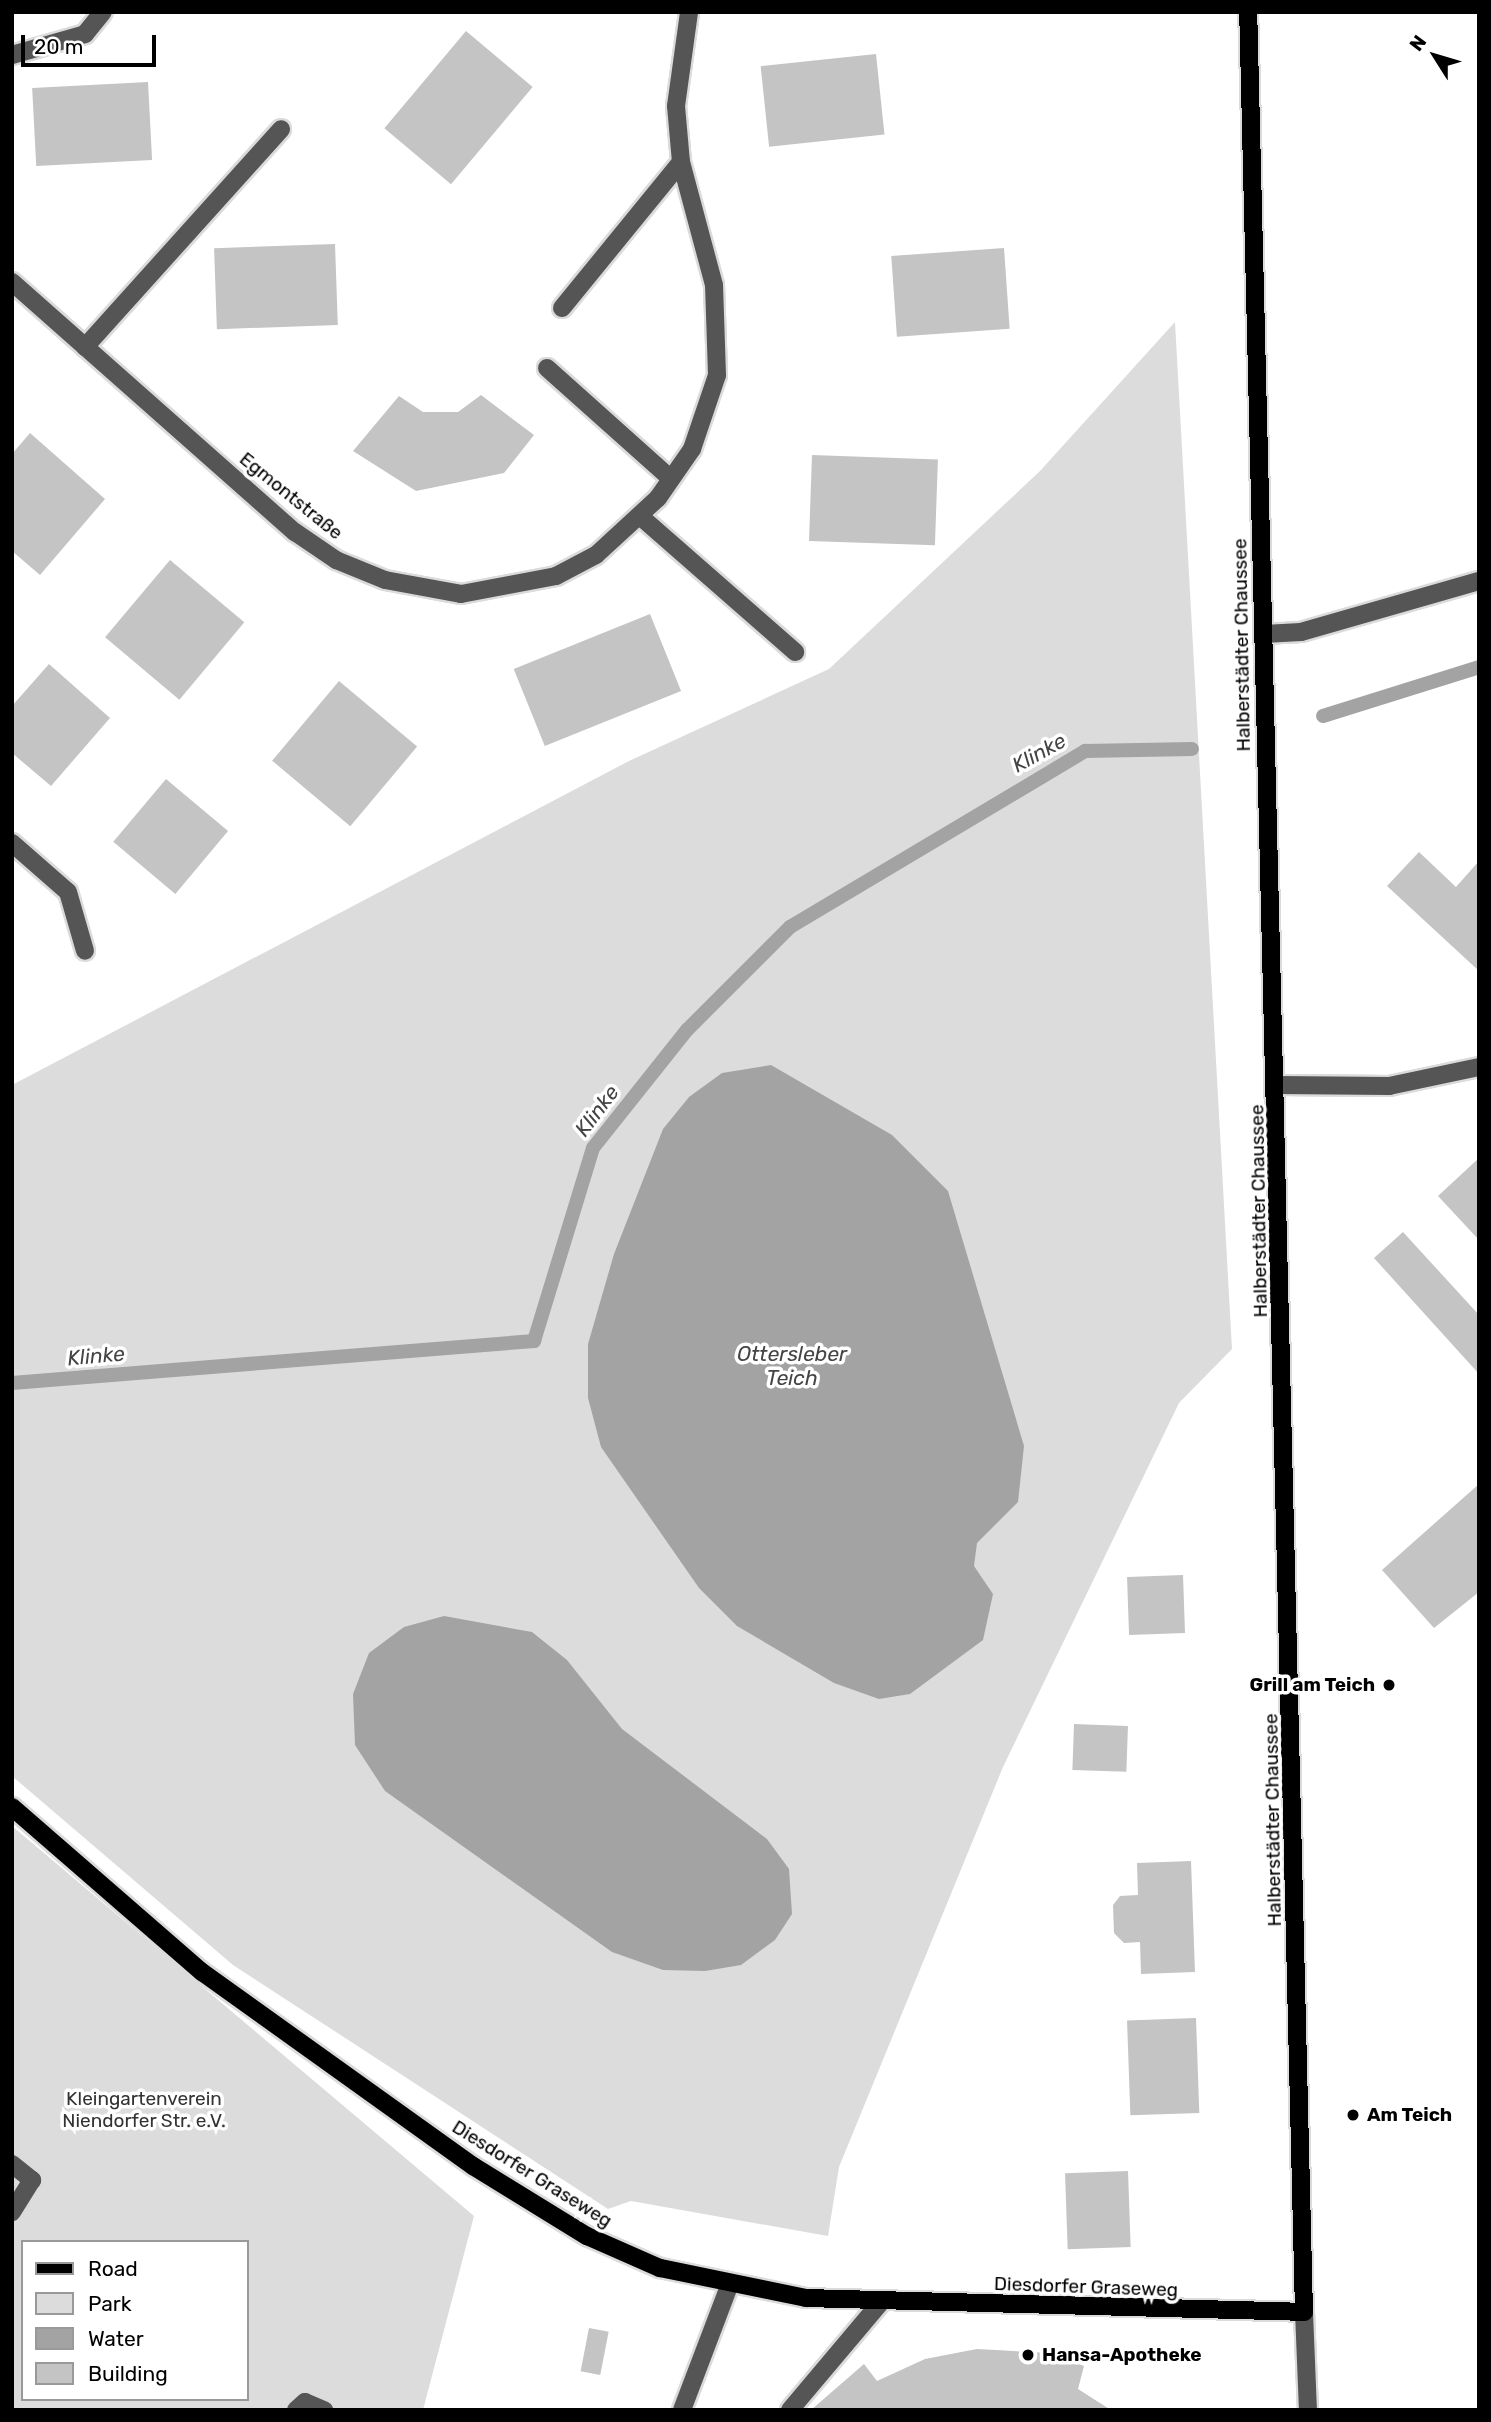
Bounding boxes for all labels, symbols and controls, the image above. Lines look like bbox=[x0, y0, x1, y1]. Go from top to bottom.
scale bar bbox=[24, 21, 159, 65]
north arrow bbox=[1400, 21, 1470, 91]
text: N bbox=[1405, 31, 1431, 55]
text: 20 m bbox=[34, 34, 83, 59]
street label: Egmontstraße bbox=[235, 448, 347, 544]
street label: Halberstädter Chaussee bbox=[1229, 538, 1255, 752]
water label: Klinke bbox=[1008, 728, 1070, 778]
water label: Klinke bbox=[570, 1081, 624, 1141]
street label: Halberstädter Chaussee bbox=[1246, 1104, 1272, 1318]
water label: Klinke bbox=[66, 1341, 126, 1371]
water label: Ottersleber Teich bbox=[737, 1341, 847, 1391]
place label: Grill am Teich bbox=[1249, 1674, 1375, 1696]
marker: Grill am Teich bbox=[1381, 1677, 1397, 1693]
street label: Halberstädter Chaussee bbox=[1260, 1713, 1286, 1927]
park label: Kleingartenverein Niendorfer Str. e.V. bbox=[62, 2088, 226, 2132]
place label: Am Teich bbox=[1367, 2104, 1453, 2126]
marker: Am Teich bbox=[1345, 2107, 1361, 2123]
street label: Diesdorfer Graseweg bbox=[448, 2115, 616, 2233]
legend bbox=[21, 2240, 248, 2401]
text: Road bbox=[88, 2256, 138, 2281]
street label: Diesdorfer Graseweg bbox=[993, 2272, 1179, 2302]
text: Park bbox=[88, 2291, 132, 2316]
text: Water bbox=[88, 2326, 144, 2351]
place label: Hansa-Apotheke bbox=[1042, 2344, 1202, 2366]
marker: Hansa-Apotheke bbox=[1020, 2347, 1036, 2363]
text: Building bbox=[88, 2361, 168, 2386]

